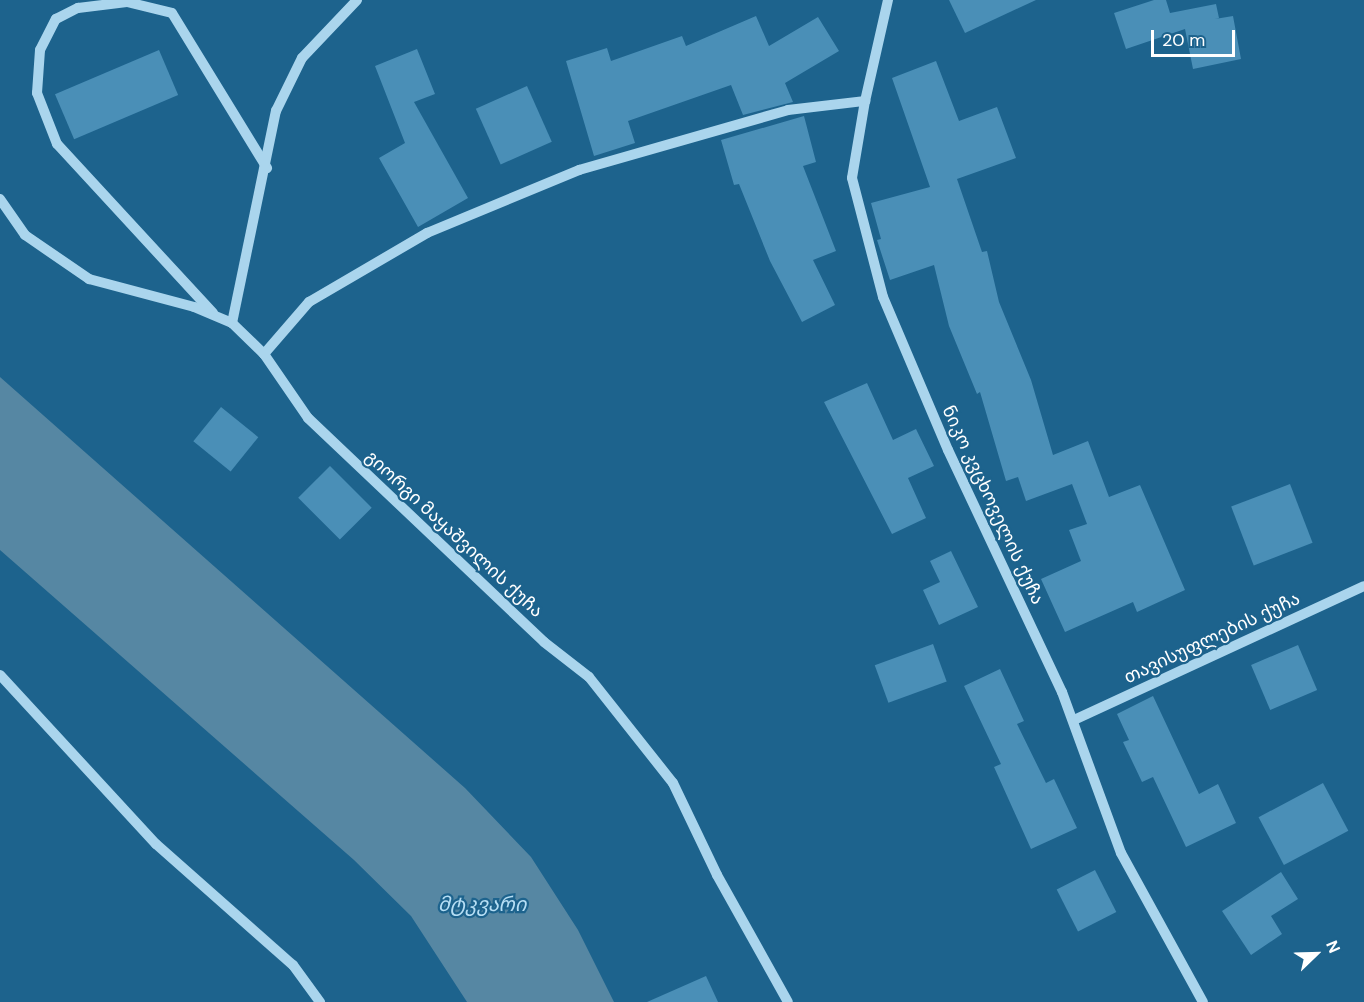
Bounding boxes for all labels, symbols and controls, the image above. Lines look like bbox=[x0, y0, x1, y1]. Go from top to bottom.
scale bar bbox=[1154, 18, 1238, 56]
text: 20 m bbox=[1162, 28, 1205, 52]
street label: ნიკო კვცხოველის ქუჩა bbox=[937, 402, 1049, 608]
street label: გიორგი მაყაშვილის ქუჩა bbox=[361, 446, 547, 622]
street label: თავისუფლების ქუჩა bbox=[1121, 588, 1303, 688]
water label: მტკვარი bbox=[438, 892, 526, 916]
north arrow bbox=[1286, 924, 1346, 984]
text: N bbox=[1321, 937, 1345, 956]

